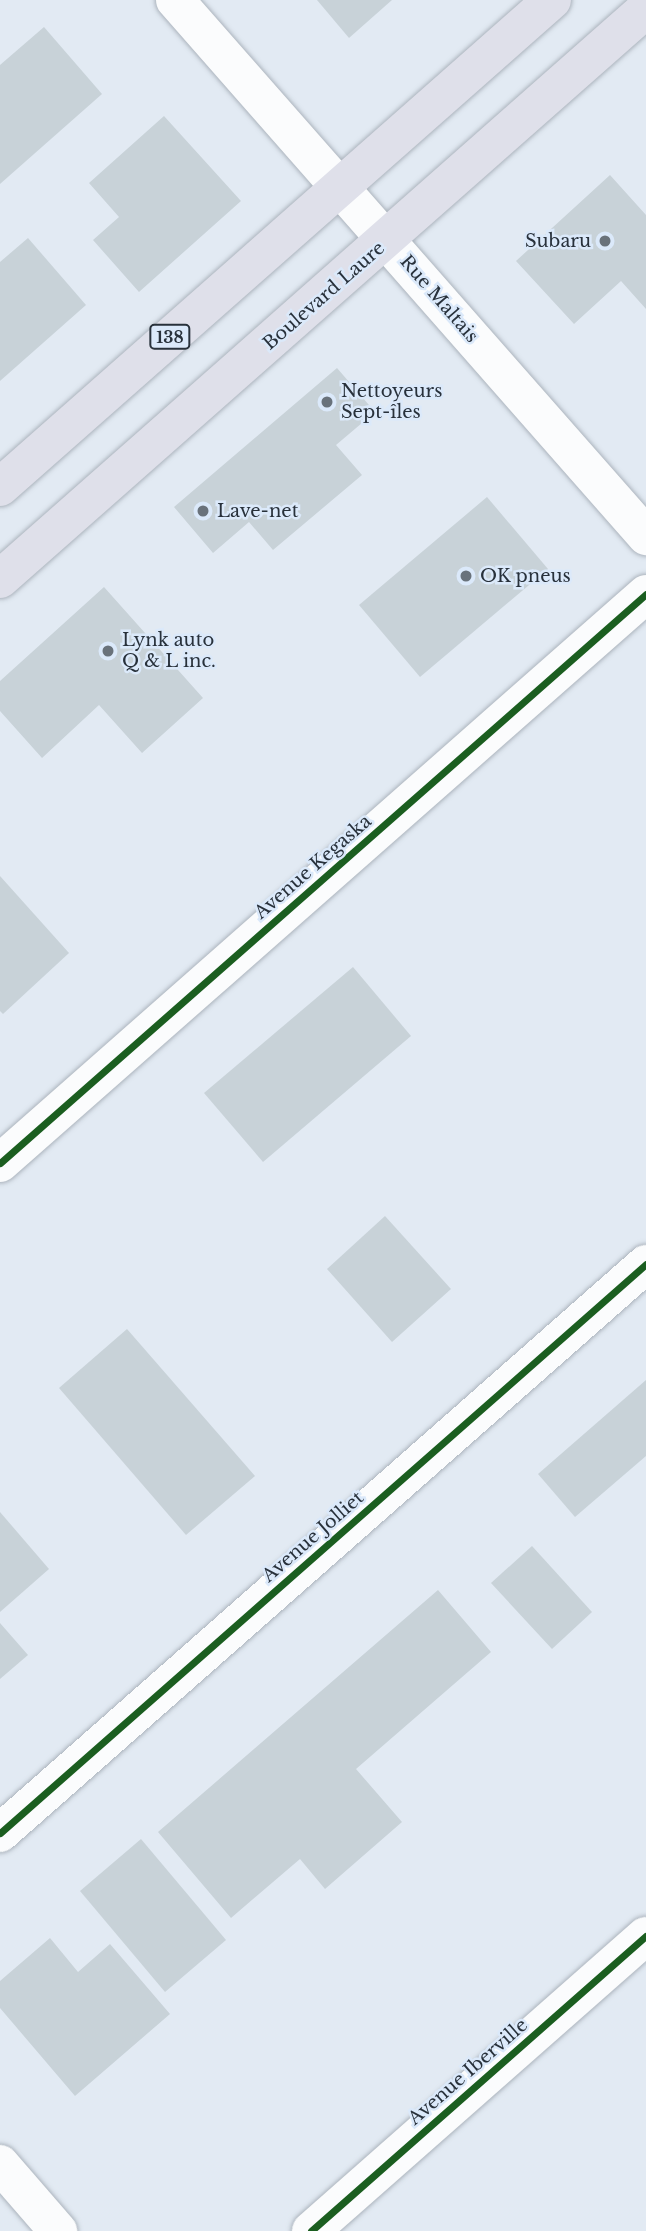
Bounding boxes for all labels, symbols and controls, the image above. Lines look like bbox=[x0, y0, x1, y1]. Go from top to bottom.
place label: Subaru bbox=[525, 230, 591, 252]
marker: Subaru bbox=[597, 233, 613, 249]
street label: Boulevard Laure bbox=[259, 237, 389, 355]
street label: Rue Maltais bbox=[395, 251, 483, 347]
road number: 138 bbox=[149, 324, 191, 350]
place label: Nettoyeurs Sept-îles bbox=[341, 381, 442, 424]
marker: Nettoyeurs Sept-îles bbox=[319, 394, 335, 410]
place label: Lave-net bbox=[217, 500, 298, 522]
marker: Lave-net bbox=[195, 503, 211, 519]
place label: OK pneus bbox=[480, 565, 571, 587]
marker: OK pneus bbox=[458, 568, 474, 584]
place label: Lynk auto Q & L inc. bbox=[122, 630, 216, 672]
marker: Lynk auto Q & L inc. bbox=[100, 643, 116, 659]
street label: Avenue Kegaska bbox=[250, 810, 376, 924]
street label: Avenue Jolliet bbox=[258, 1487, 368, 1587]
street label: Avenue Iberville bbox=[404, 2014, 532, 2130]

